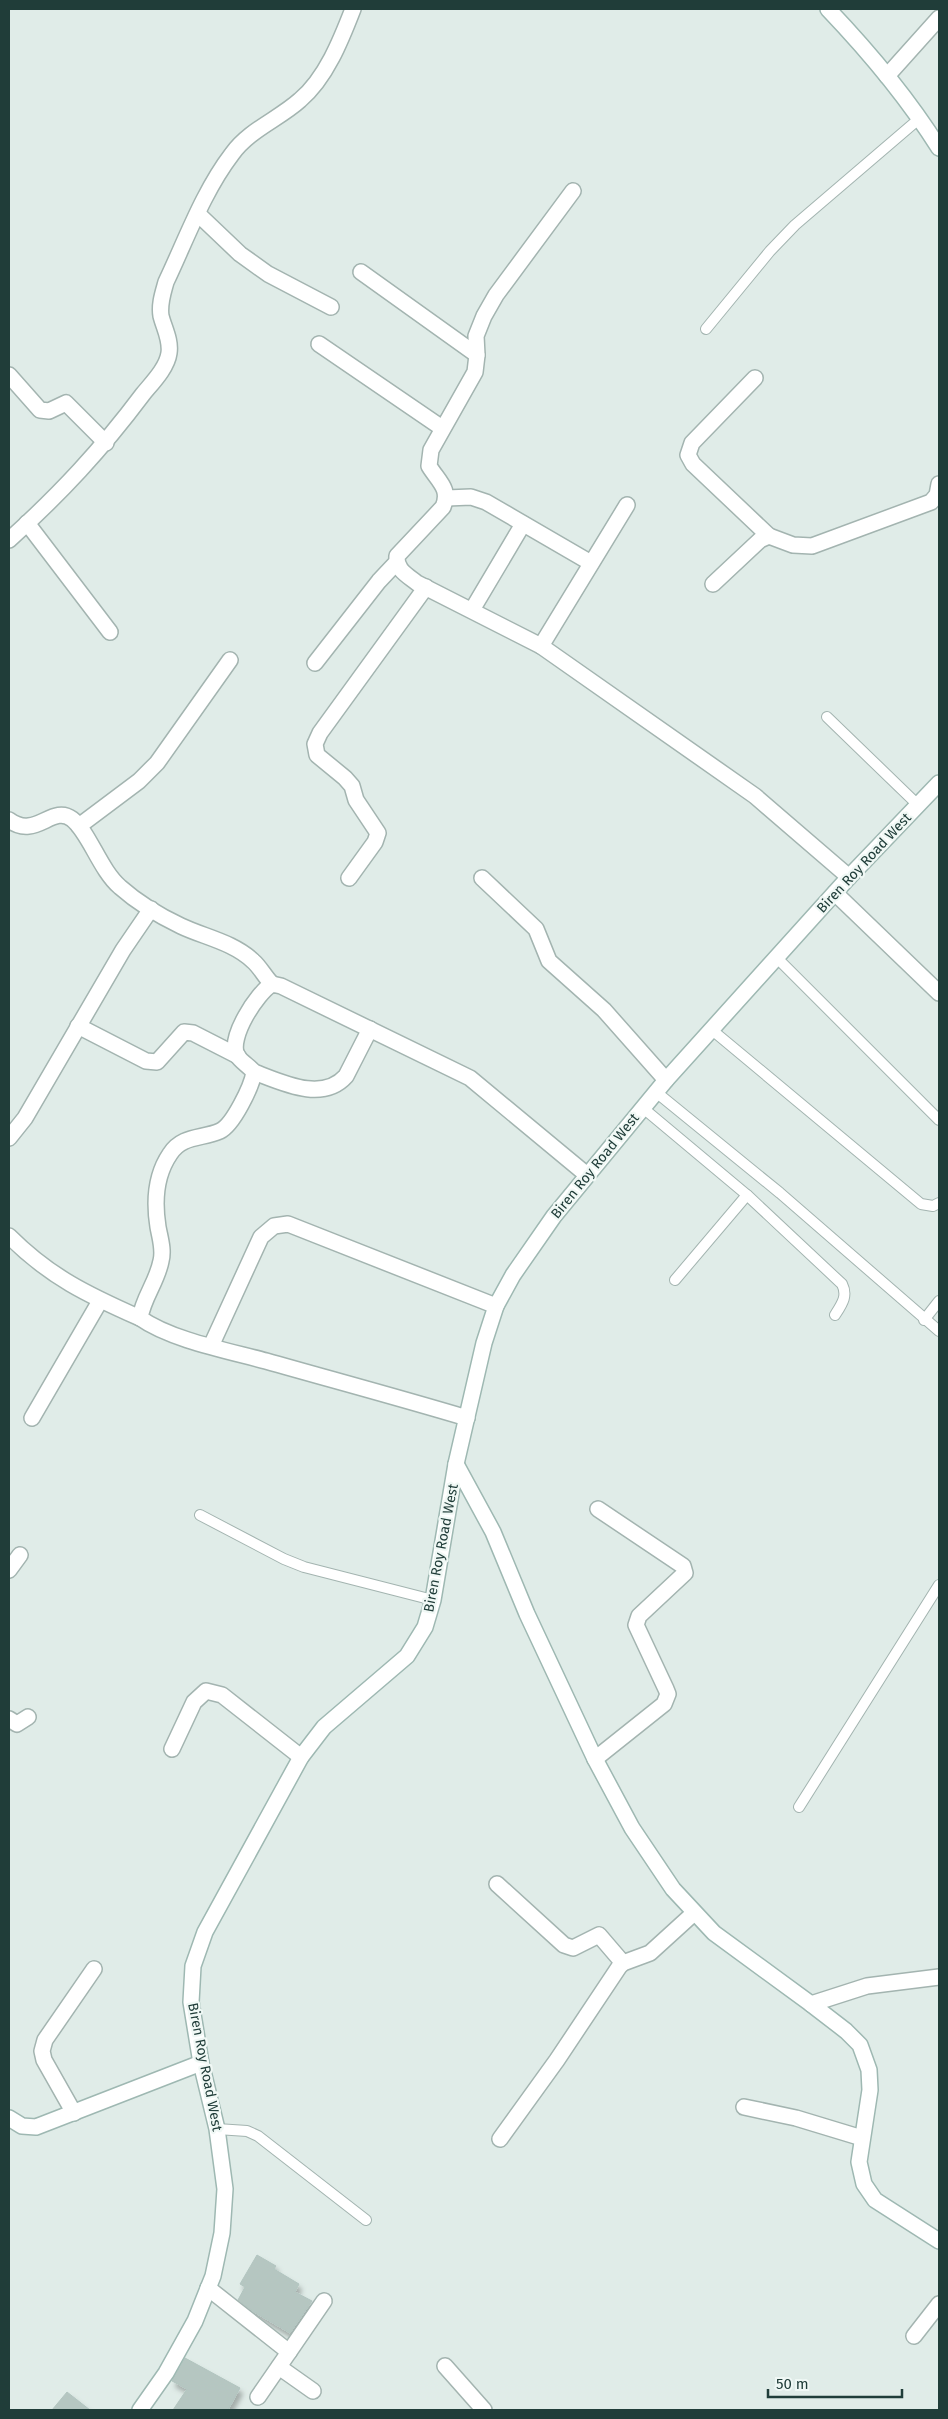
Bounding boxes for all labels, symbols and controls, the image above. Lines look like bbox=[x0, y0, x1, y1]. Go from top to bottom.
street label: Biren Roy Road West bbox=[813, 809, 915, 917]
street label: Biren Roy Road West bbox=[547, 1109, 643, 1222]
street label: Biren Roy Road West bbox=[420, 1481, 462, 1614]
street label: Biren Roy Road West bbox=[184, 2001, 226, 2134]
scale bar bbox=[768, 2366, 902, 2398]
text: 50 m bbox=[776, 2375, 809, 2393]

